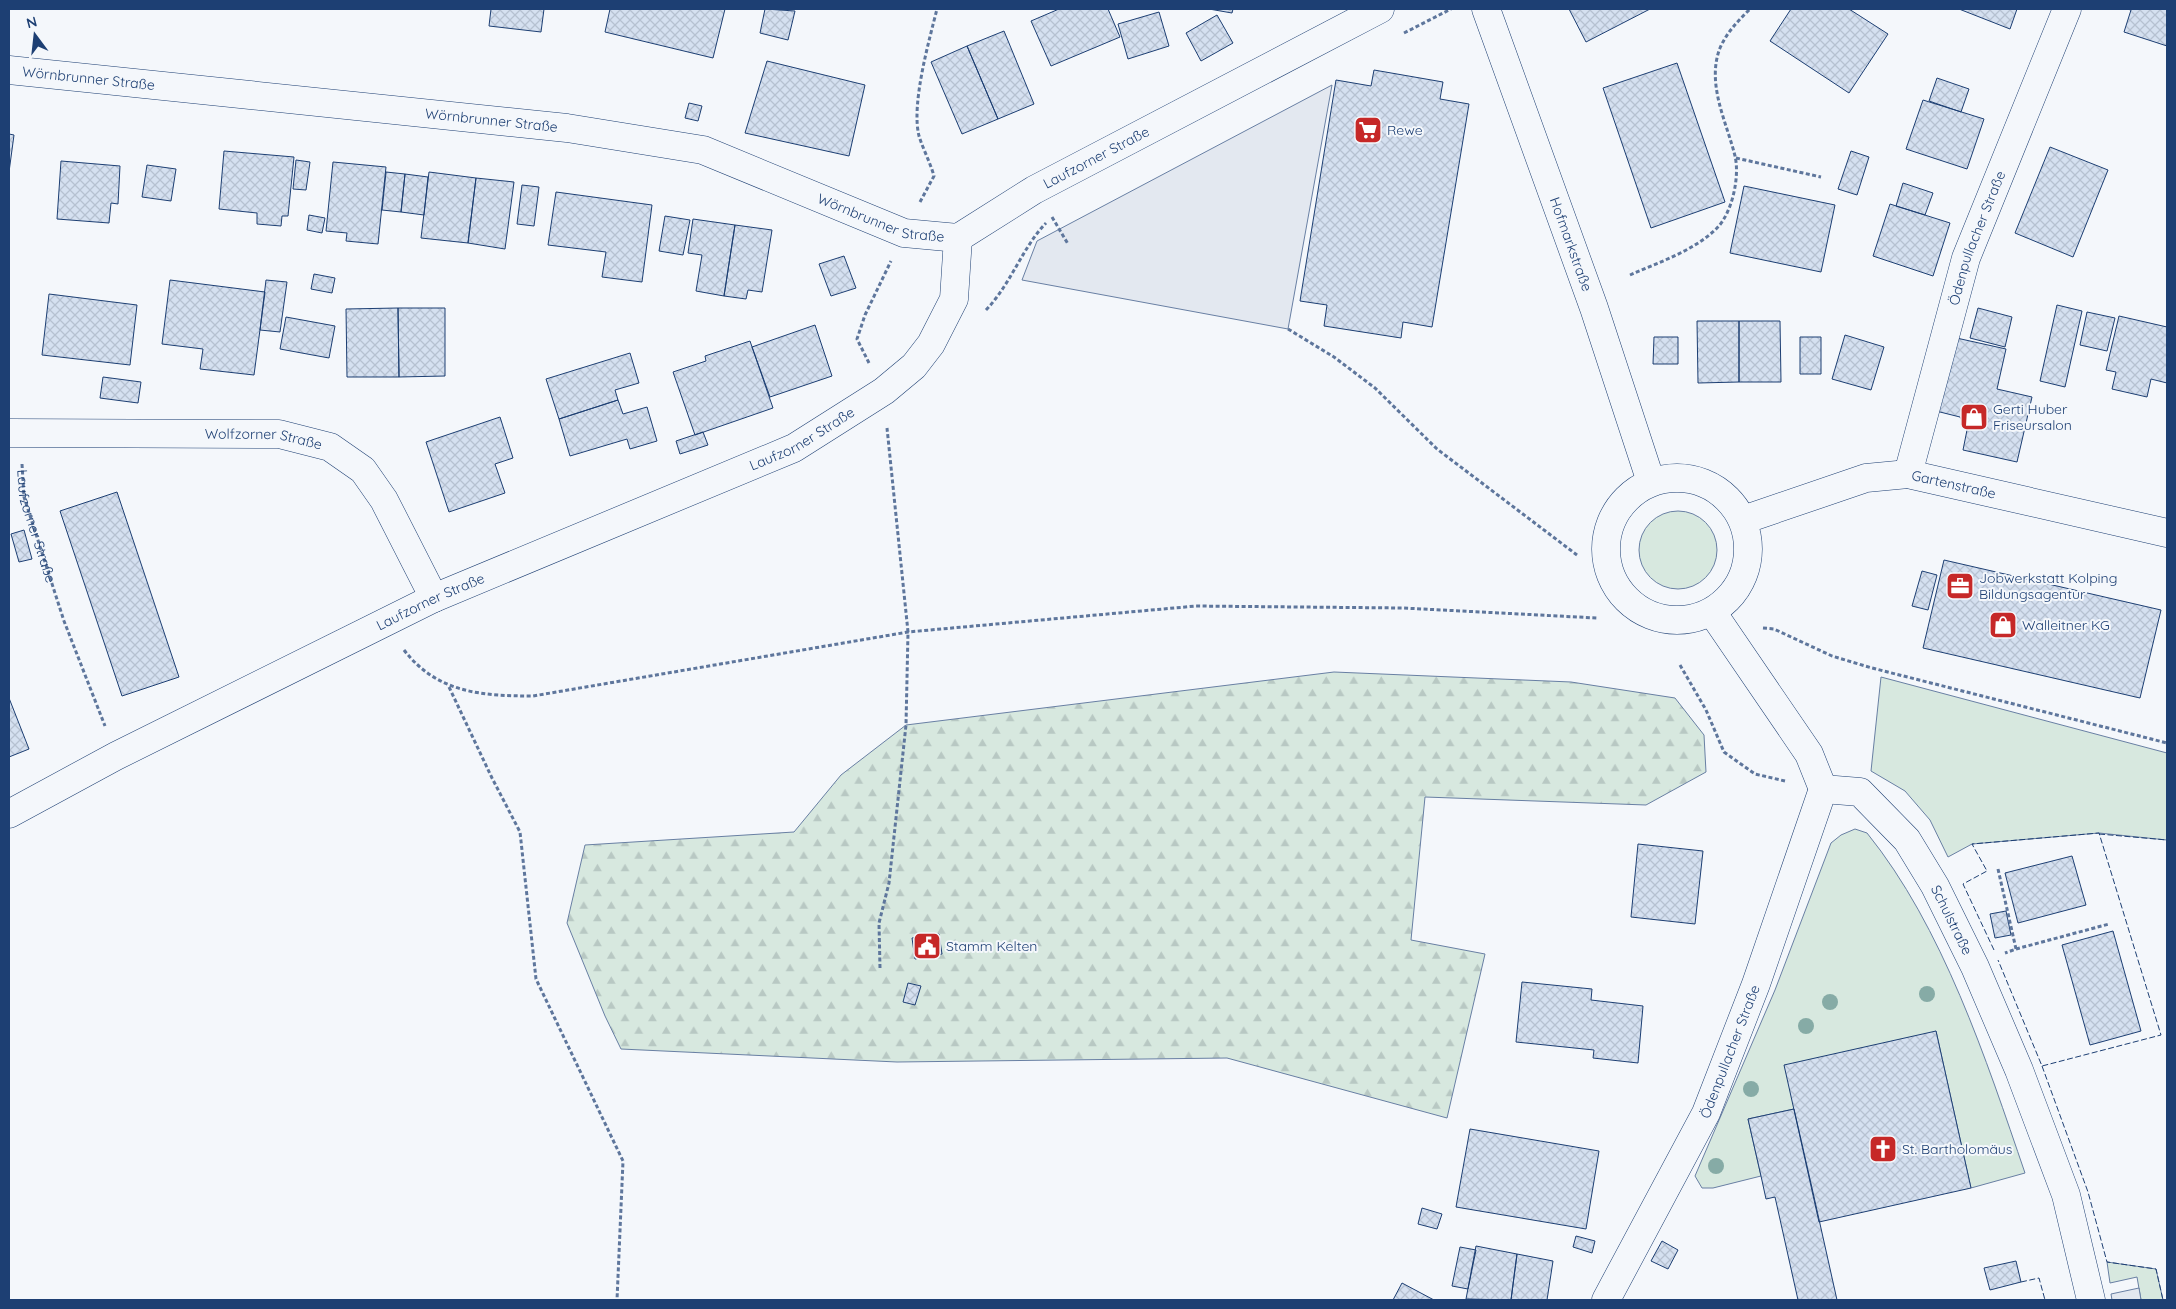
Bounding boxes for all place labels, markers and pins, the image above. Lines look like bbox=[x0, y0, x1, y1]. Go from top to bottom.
supermarket icon: Rewe bbox=[1353, 115, 1383, 145]
place label: Rewe bbox=[1387, 121, 1423, 139]
place label: Gerti Huber Friseursalon bbox=[1993, 400, 2072, 434]
shop icon: Gerti Huber Friseursalon bbox=[1959, 402, 1989, 432]
place label: Jobwerkstatt Kolping Bildungsagentur bbox=[1979, 569, 2117, 603]
office icon: Jobwerkstatt Kolping Bildungsagentur bbox=[1945, 571, 1975, 601]
shop icon: Walleitner KG bbox=[1988, 610, 2018, 640]
place label: Walleitner KG bbox=[2022, 616, 2110, 634]
public building icon: Stamm Kelten bbox=[912, 931, 942, 961]
place label: Stamm Kelten bbox=[946, 937, 1037, 955]
church icon: St. Bartholomäus bbox=[1868, 1134, 1898, 1164]
place label: St. Bartholomäus bbox=[1902, 1140, 2012, 1158]

